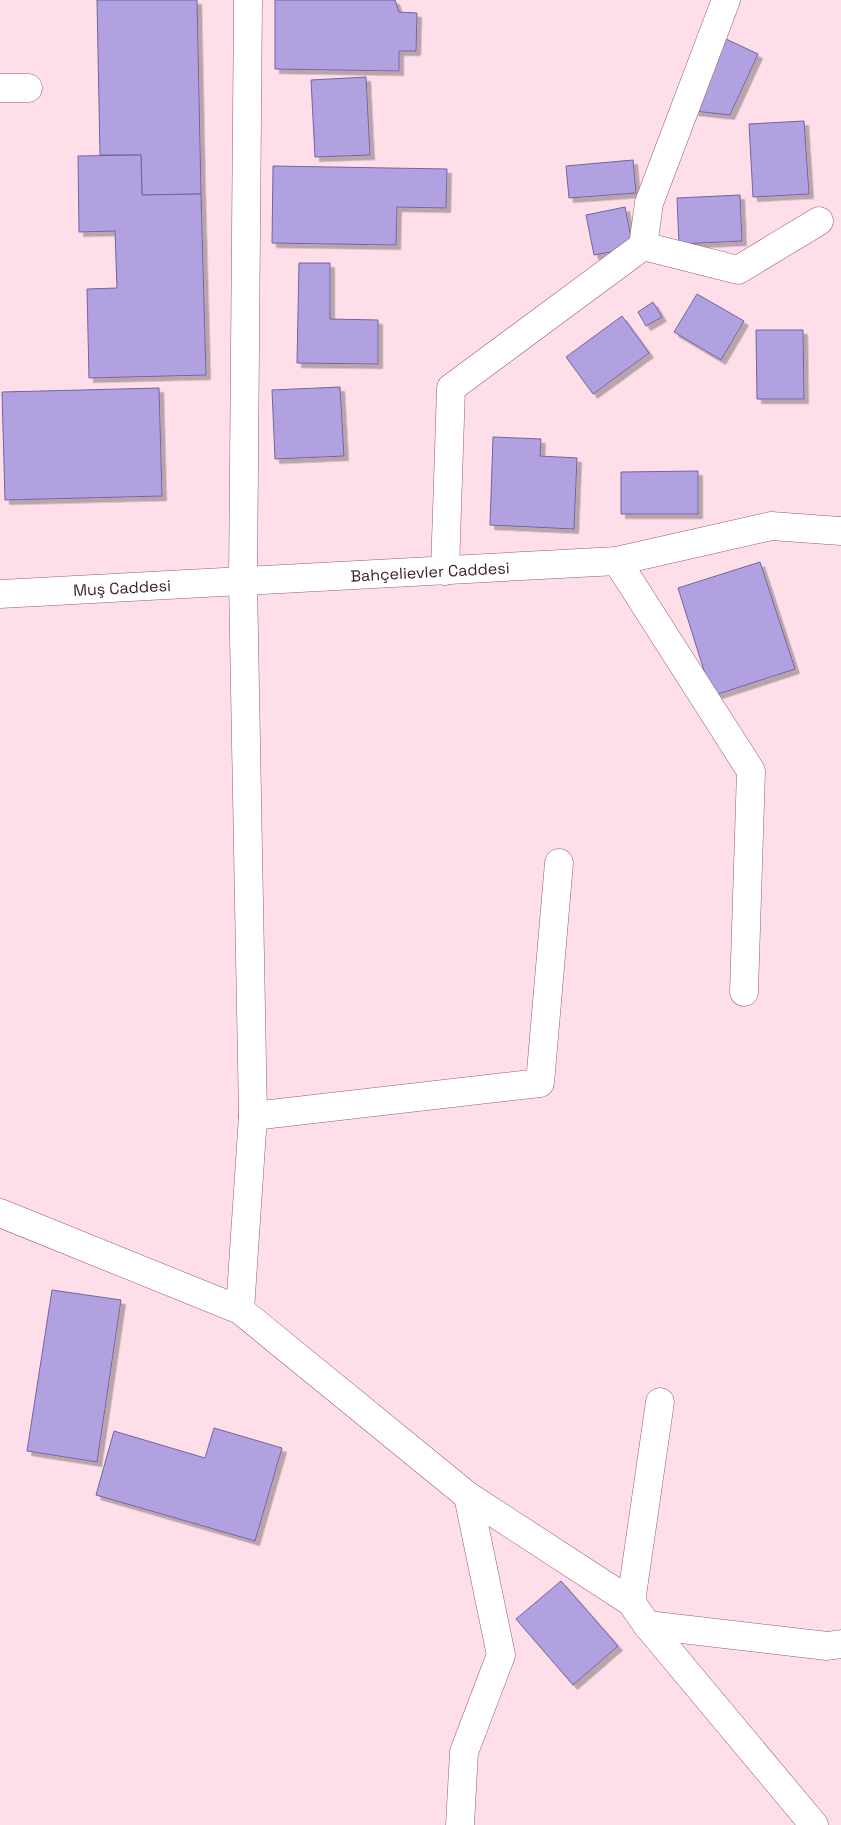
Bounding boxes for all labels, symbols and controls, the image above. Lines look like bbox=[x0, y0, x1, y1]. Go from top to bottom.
street label: Bahçelievler Caddesi bbox=[350, 557, 510, 587]
street label: Muş Caddesi bbox=[73, 575, 171, 601]

